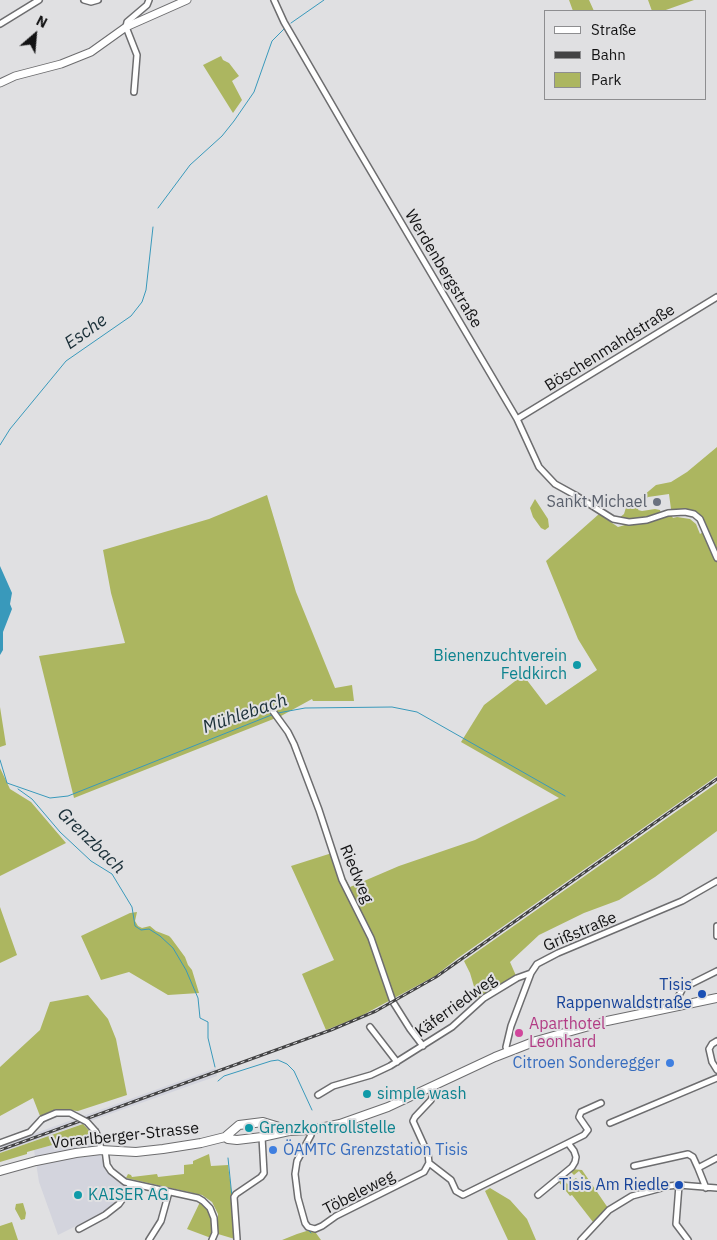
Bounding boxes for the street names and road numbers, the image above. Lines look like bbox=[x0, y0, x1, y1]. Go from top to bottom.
street label: Werdenbergstraße bbox=[400, 206, 486, 332]
street label: Böschenmahdstraße bbox=[541, 300, 679, 396]
street label: Riedweg bbox=[335, 842, 377, 906]
street label: Grißstraße bbox=[540, 908, 620, 956]
street label: Käferriedweg bbox=[412, 970, 500, 1042]
street label: Vorarlberger-Strasse bbox=[50, 1119, 200, 1153]
street label: Töbeleweg bbox=[320, 1167, 398, 1219]

